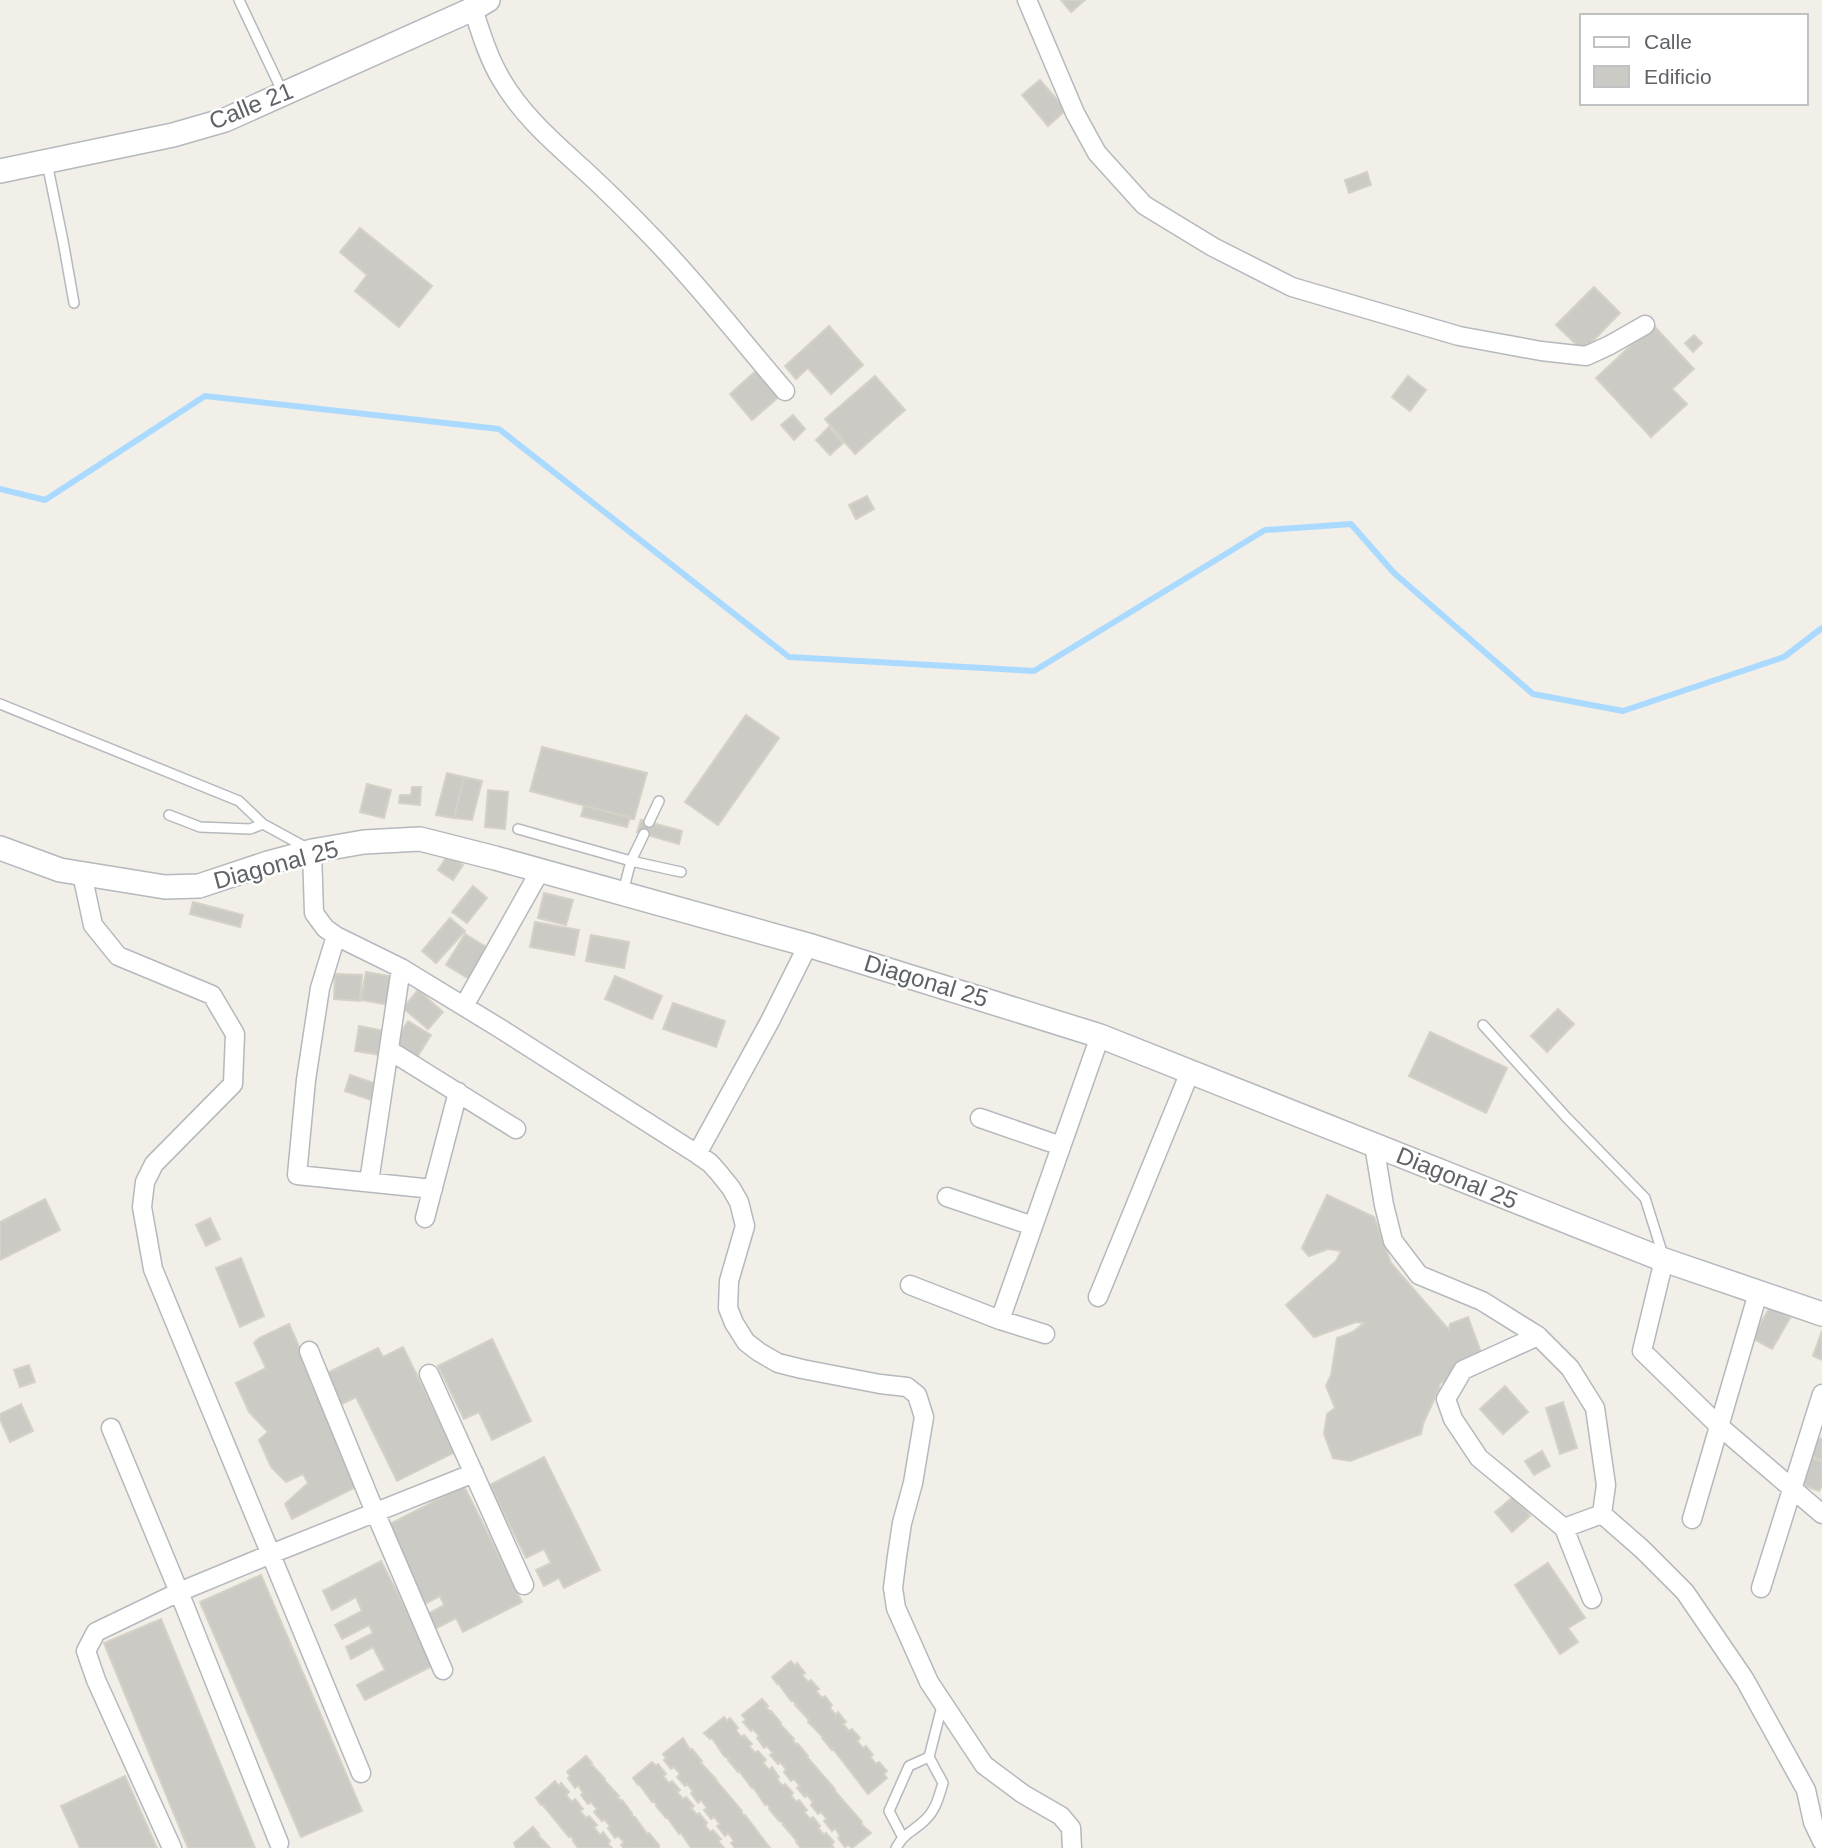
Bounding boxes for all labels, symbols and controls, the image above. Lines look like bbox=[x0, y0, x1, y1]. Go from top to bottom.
legend bbox=[1580, 14, 1808, 105]
text: Calle bbox=[1644, 30, 1692, 53]
text: Edificio bbox=[1644, 65, 1712, 88]
street label: Calle 21 bbox=[205, 77, 297, 135]
street label: Diagonal 25 bbox=[211, 835, 341, 894]
street label: Diagonal 25 bbox=[861, 949, 991, 1012]
street label: Diagonal 25 bbox=[1393, 1141, 1522, 1214]

